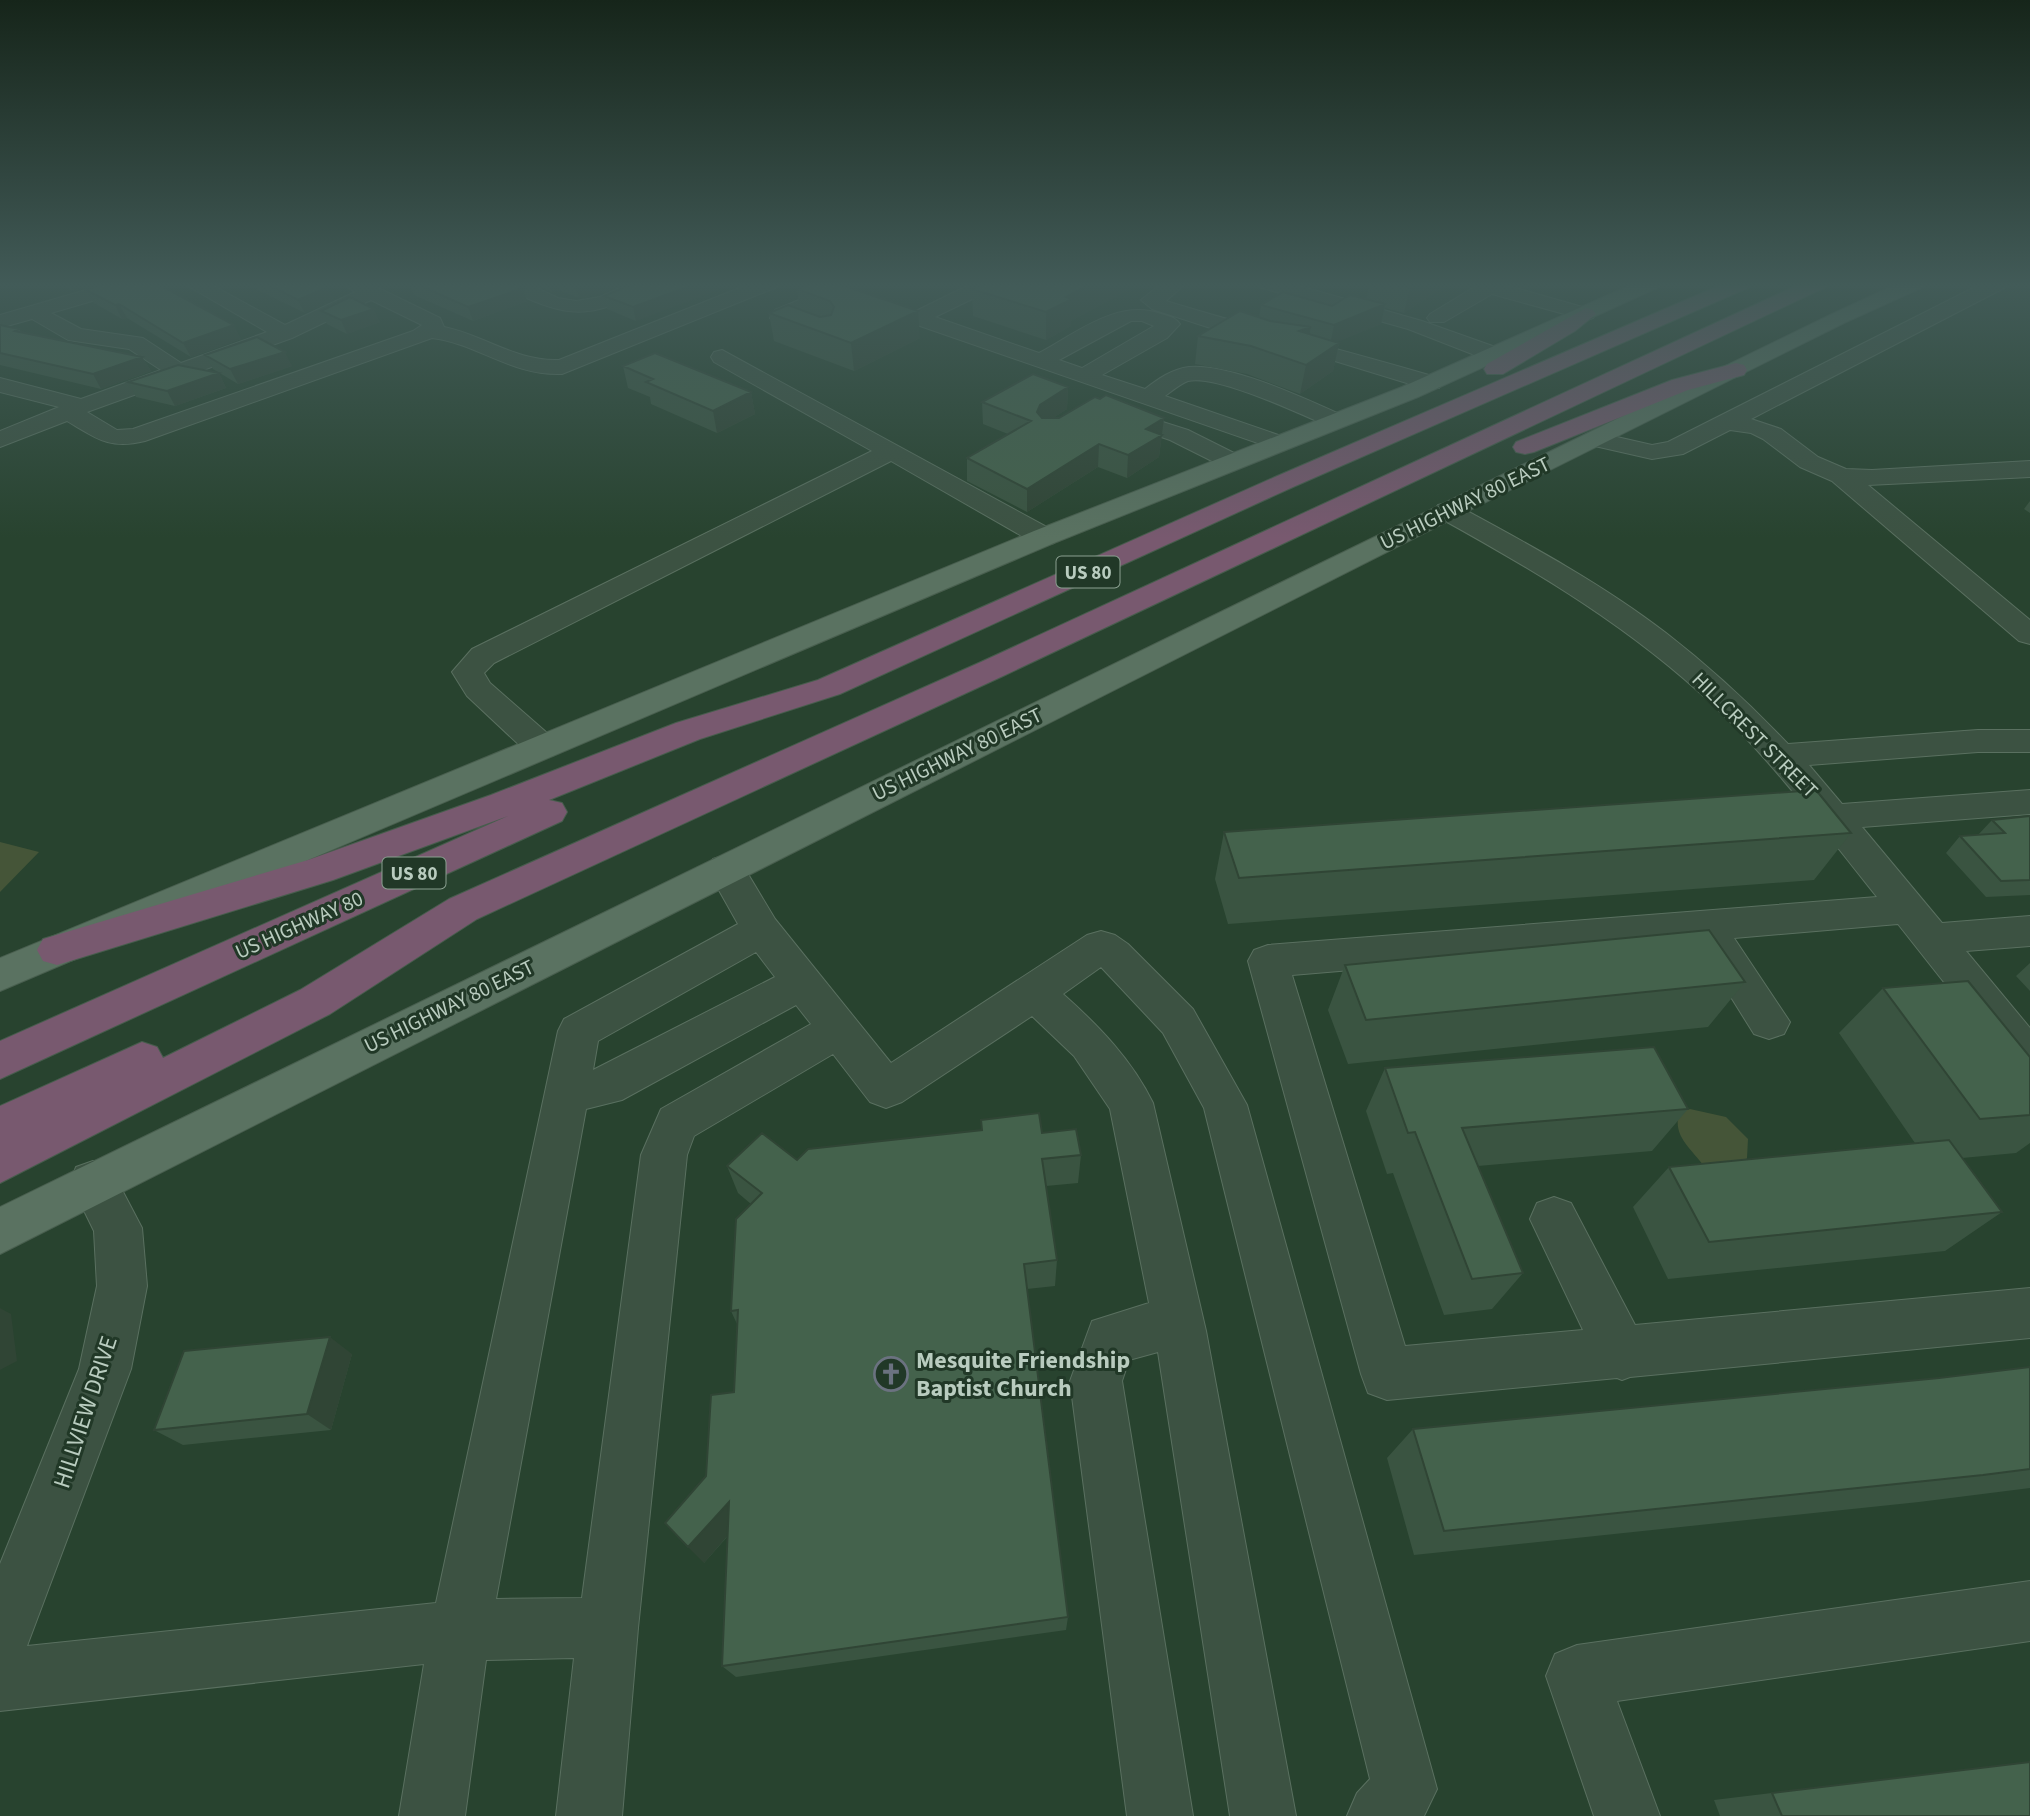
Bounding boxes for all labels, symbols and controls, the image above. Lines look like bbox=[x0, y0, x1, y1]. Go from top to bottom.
street label: US HIGHWAY 80 EAST bbox=[1375, 449, 1555, 557]
road number: US 80 bbox=[1056, 556, 1120, 587]
street label: HILLCREST STREET bbox=[1685, 665, 1825, 805]
street label: US HIGHWAY 80 EAST bbox=[867, 700, 1047, 808]
road number: US 80 bbox=[382, 858, 446, 888]
street label: US HIGHWAY 80 bbox=[230, 883, 368, 967]
street label: US HIGHWAY 80 EAST bbox=[359, 952, 539, 1060]
street label: HILLVIEW DRIVE bbox=[44, 1332, 127, 1493]
place label: Mesquite Friendship Baptist Church bbox=[916, 1343, 1130, 1406]
church icon: Mesquite Friendship Baptist Church bbox=[872, 1355, 910, 1393]

